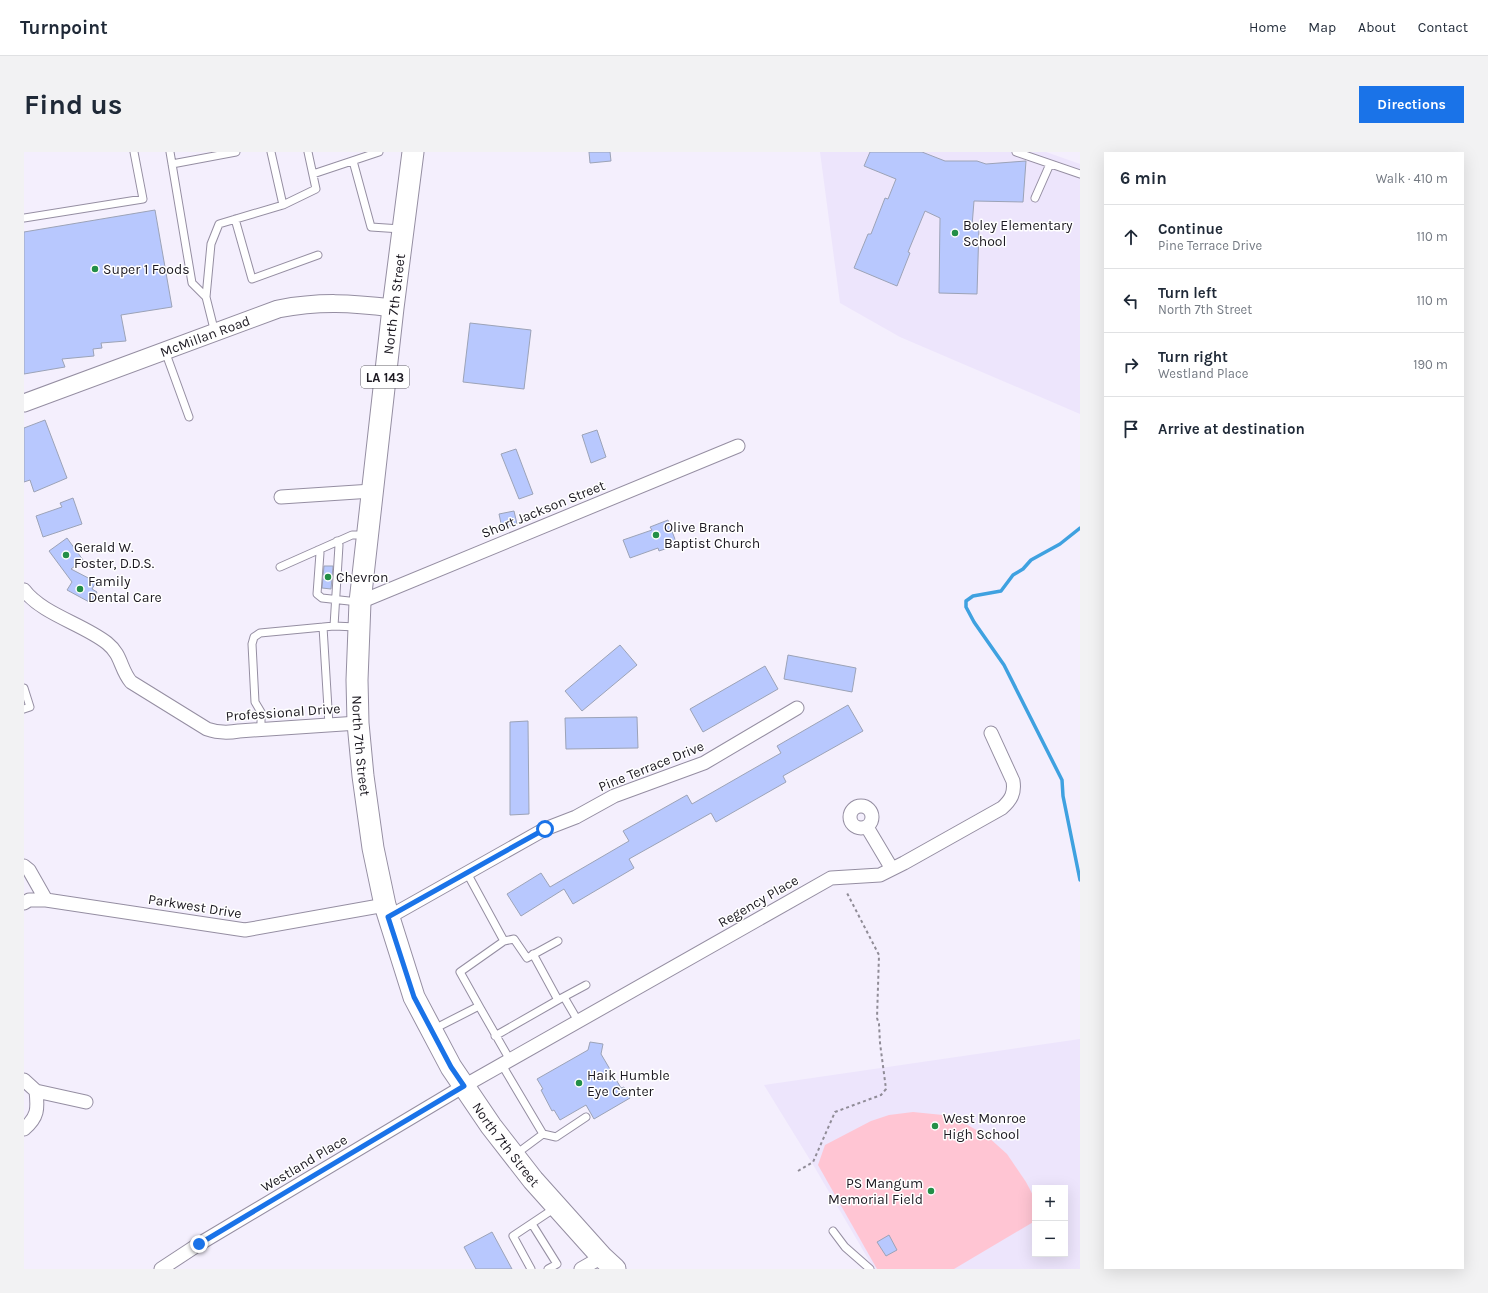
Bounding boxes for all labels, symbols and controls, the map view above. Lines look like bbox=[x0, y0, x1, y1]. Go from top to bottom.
text: Turnpoint bbox=[20, 17, 108, 39]
text: Home bbox=[1249, 19, 1286, 36]
text: Map bbox=[1308, 19, 1336, 36]
text: About bbox=[1358, 19, 1396, 36]
text: Contact bbox=[1418, 19, 1468, 36]
button: Directions bbox=[1359, 86, 1464, 123]
text: Find us bbox=[24, 88, 123, 121]
text: 6 min bbox=[1120, 168, 1167, 188]
text: Walk · 410 m bbox=[1376, 171, 1448, 186]
place label: Boley Elementary School bbox=[963, 217, 1073, 250]
text: Continue bbox=[1158, 220, 1223, 238]
icon: ahead bbox=[1120, 226, 1142, 248]
marker: Boley Elementary School bbox=[950, 228, 960, 238]
text: 110 m bbox=[1416, 229, 1448, 244]
text: Pine Terrace Drive bbox=[1158, 238, 1262, 253]
street label: North 7th Street bbox=[380, 253, 409, 355]
place label: Super 1 Foods bbox=[103, 261, 190, 278]
marker: Super 1 Foods bbox=[90, 264, 100, 274]
text: Turn left bbox=[1158, 284, 1217, 302]
icon: left bbox=[1120, 290, 1142, 312]
text: 110 m bbox=[1416, 293, 1448, 308]
text: North 7th Street bbox=[1158, 302, 1252, 317]
street label: McMillan Road bbox=[158, 312, 253, 361]
text: Turn right bbox=[1158, 348, 1228, 366]
icon: right bbox=[1120, 354, 1142, 376]
text: 190 m bbox=[1413, 357, 1448, 372]
road number: LA 143 bbox=[361, 366, 409, 388]
text: Westland Place bbox=[1158, 366, 1248, 381]
icon: arrive bbox=[1120, 418, 1142, 440]
text: Arrive at destination bbox=[1158, 420, 1305, 438]
street label: Short Jackson Street bbox=[479, 477, 608, 542]
place label: Olive Branch Baptist Church bbox=[664, 519, 760, 552]
marker: Olive Branch Baptist Church bbox=[651, 530, 661, 540]
place label: Gerald W. Foster, D.D.S. bbox=[74, 539, 155, 572]
marker: Gerald W. Foster, D.D.S. bbox=[61, 550, 71, 560]
place label: Chevron bbox=[336, 569, 388, 586]
marker: Chevron bbox=[323, 572, 333, 582]
place label: Family Dental Care bbox=[88, 573, 162, 606]
marker: Family Dental Care bbox=[75, 584, 85, 594]
street label: North 7th Street bbox=[348, 695, 374, 797]
street label: Professional Drive bbox=[225, 700, 341, 725]
street label: Pine Terrace Drive bbox=[596, 738, 706, 795]
route start bbox=[536, 820, 554, 838]
street label: Regency Place bbox=[715, 872, 802, 931]
street label: Parkwest Drive bbox=[147, 891, 243, 922]
place label: Haik Humble Eye Center bbox=[587, 1067, 670, 1100]
marker: Haik Humble Eye Center bbox=[574, 1078, 584, 1088]
street label: North 7th Street bbox=[468, 1099, 543, 1190]
place label: West Monroe High School bbox=[943, 1110, 1026, 1143]
marker: West Monroe High School bbox=[930, 1121, 940, 1131]
street label: Westland Place bbox=[258, 1131, 350, 1196]
place label: PS Mangum Memorial Field bbox=[828, 1175, 923, 1208]
map controls bbox=[1032, 1185, 1068, 1257]
button: + bbox=[1032, 1185, 1068, 1221]
marker: PS Mangum Memorial Field bbox=[926, 1186, 936, 1196]
button: − bbox=[1032, 1221, 1068, 1257]
route end bbox=[190, 1235, 208, 1253]

